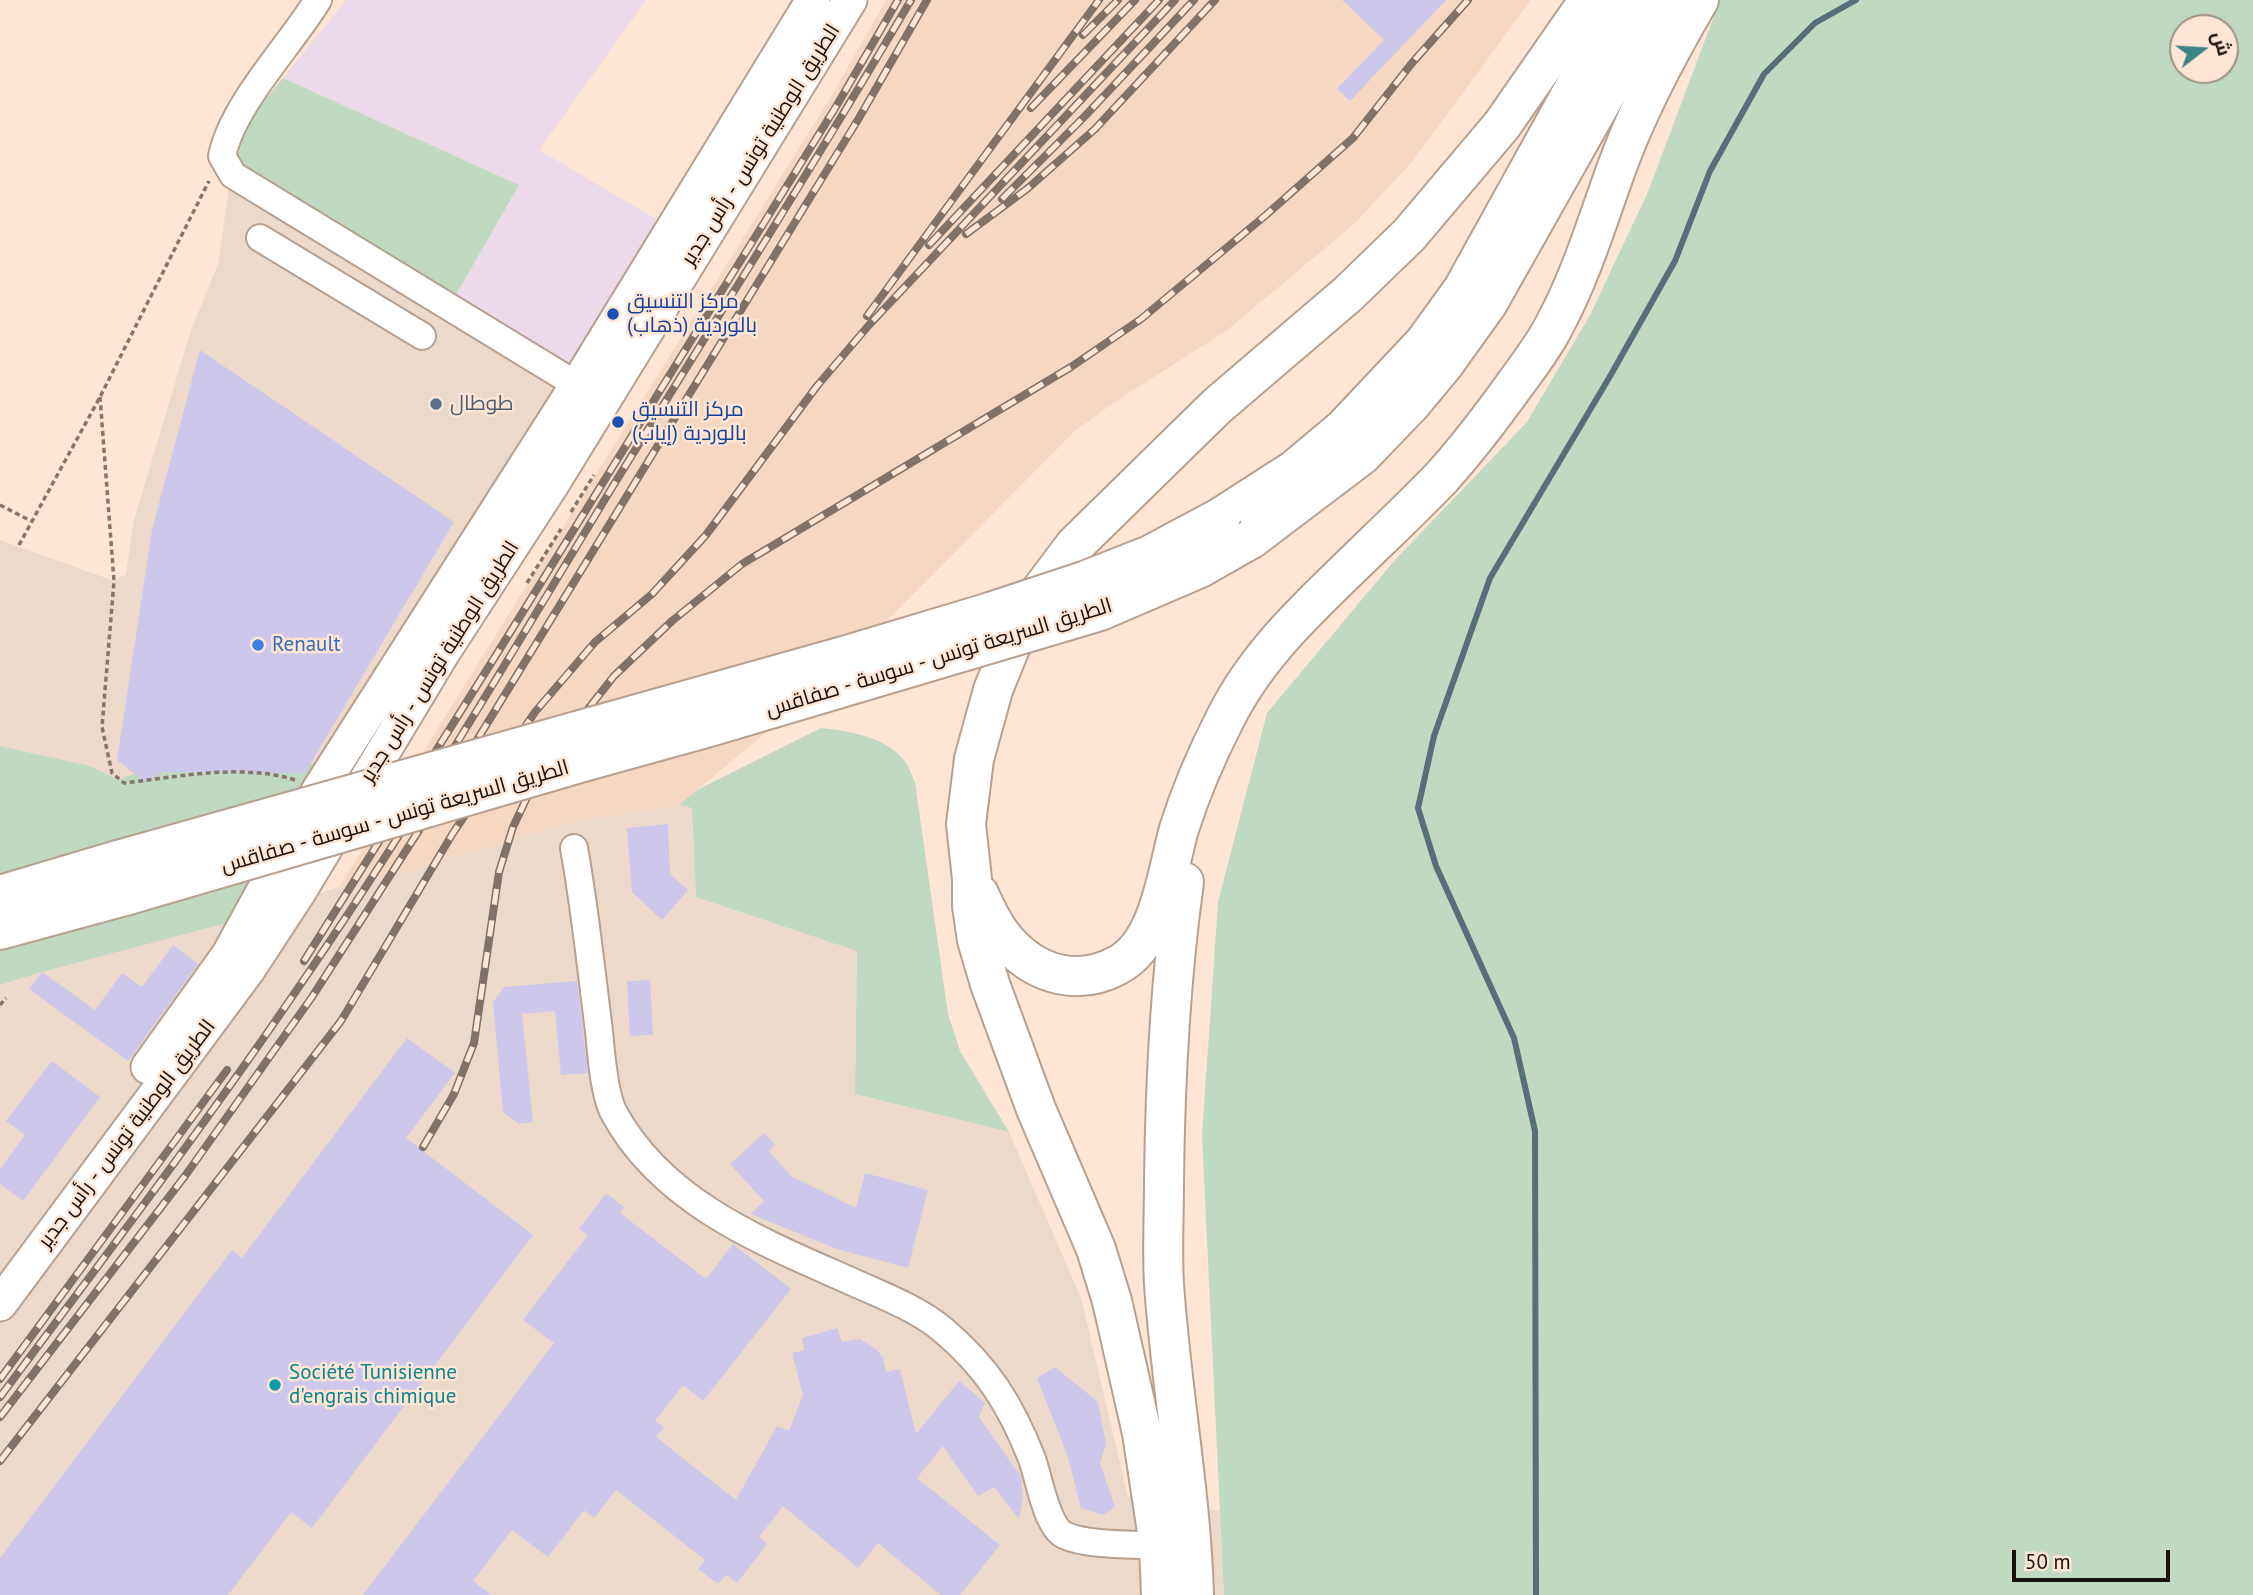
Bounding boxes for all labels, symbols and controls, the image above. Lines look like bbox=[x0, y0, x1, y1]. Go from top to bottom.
north arrow bbox=[2169, 14, 2239, 84]
street label: الطريق الوطنية تونس - رأس جدير bbox=[676, 20, 846, 270]
text: ش bbox=[2207, 28, 2237, 59]
place label: مركز التنسيق بالوردية (ذهاب) bbox=[627, 289, 757, 339]
marker: مركز التنسيق بالوردية (ذهاب) bbox=[605, 306, 621, 322]
place label: طوطال bbox=[450, 391, 514, 417]
marker: طوطال bbox=[428, 396, 444, 412]
place label: مركز التنسيق بالوردية (إياب) bbox=[632, 397, 747, 447]
marker: مركز التنسيق بالوردية (إياب) bbox=[610, 414, 626, 430]
street label: الطريق الوطنية تونس - رأس جدير bbox=[355, 537, 525, 787]
street label: الطريق السريعة تونس - سوسة - صفاقس bbox=[763, 593, 1115, 723]
place label: Renault bbox=[272, 632, 341, 658]
marker: Renault bbox=[250, 637, 266, 653]
street label: الطريق السريعة تونس - سوسة - صفاقس bbox=[218, 755, 572, 879]
street label: الطريق الوطنية تونس - رأس جدير bbox=[33, 1015, 221, 1253]
place label: Société Tunisienne d'engrais chimique bbox=[289, 1360, 457, 1410]
marker: Société Tunisienne d'engrais chimique bbox=[267, 1377, 283, 1393]
scale bar bbox=[2015, 1536, 2172, 1580]
text: 50 m bbox=[2025, 1548, 2071, 1575]

